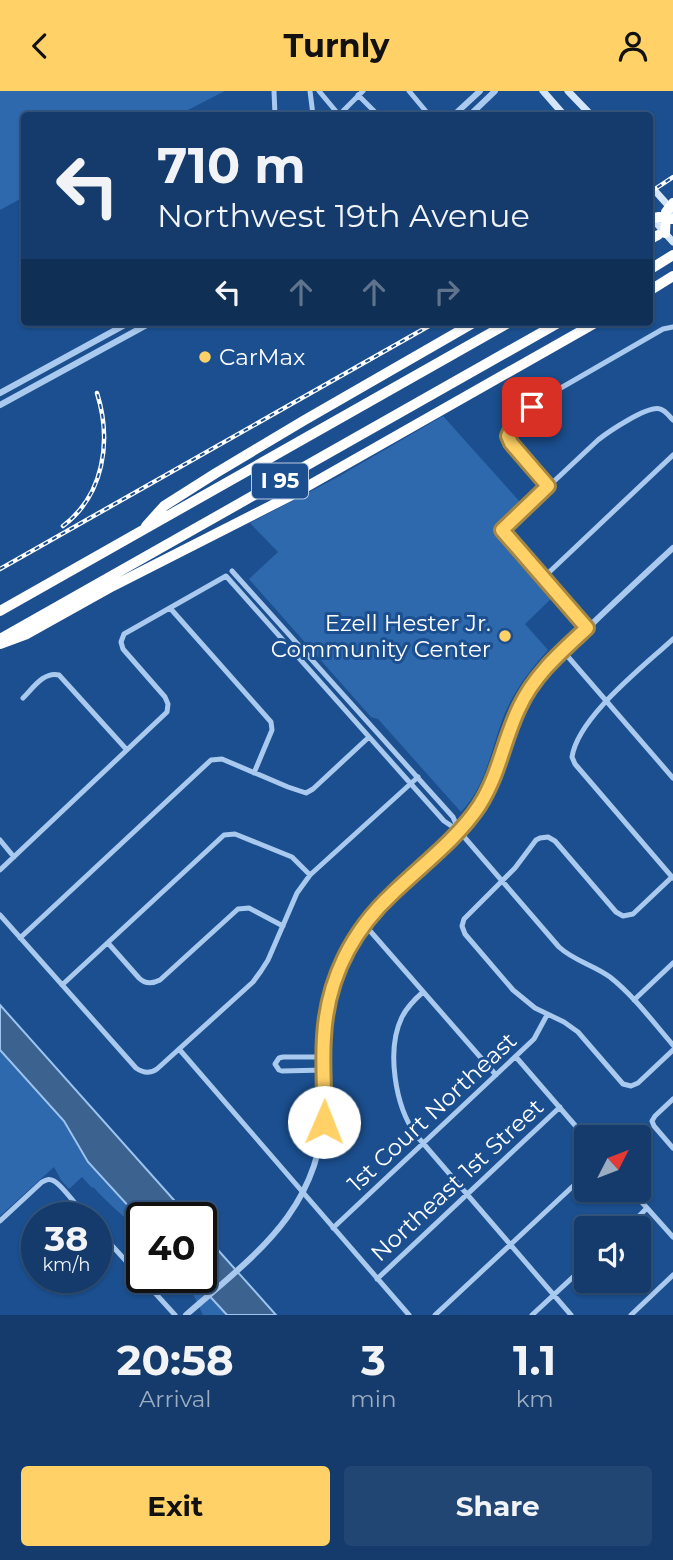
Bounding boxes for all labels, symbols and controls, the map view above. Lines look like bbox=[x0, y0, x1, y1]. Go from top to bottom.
text: Turnly bbox=[284, 26, 389, 65]
icon: back bbox=[21, 27, 59, 65]
icon: person bbox=[614, 27, 652, 65]
text: 710 m bbox=[157, 136, 306, 195]
icon: left bbox=[42, 140, 133, 231]
text: Northwest 19th Avenue bbox=[157, 196, 530, 235]
icon: left bbox=[209, 273, 247, 311]
icon: ahead bbox=[282, 273, 320, 311]
icon: ahead bbox=[355, 273, 393, 311]
icon: right bbox=[428, 273, 466, 311]
place label: CarMax bbox=[219, 343, 305, 371]
marker: CarMax bbox=[197, 349, 213, 365]
pin bbox=[502, 377, 562, 437]
icon: arrive bbox=[513, 388, 551, 426]
road number: I 95 bbox=[252, 463, 308, 499]
place label: Ezell Hester Jr. Community Center bbox=[271, 609, 491, 663]
marker: Ezell Hester Jr. Community Center bbox=[497, 628, 513, 644]
street label: 1st Court Northeast bbox=[342, 1026, 522, 1198]
position arrow bbox=[287, 1085, 361, 1159]
street label: Northeast 1st Street bbox=[365, 1093, 549, 1267]
north arrow bbox=[574, 1125, 651, 1202]
map controls bbox=[574, 1125, 651, 1293]
speed limit sign: 40 bbox=[126, 1202, 217, 1293]
button: sound bbox=[574, 1216, 651, 1293]
text: 38 bbox=[45, 1217, 88, 1260]
text: km/h bbox=[42, 1254, 91, 1276]
text: 20:58 bbox=[117, 1334, 234, 1386]
text: 3 bbox=[361, 1334, 386, 1386]
text: 1.1 bbox=[513, 1334, 556, 1386]
text: Arrival bbox=[139, 1385, 211, 1413]
text: min bbox=[350, 1385, 396, 1413]
text: km bbox=[516, 1385, 554, 1413]
button: Exit bbox=[21, 1466, 330, 1546]
button: Share bbox=[344, 1466, 652, 1546]

